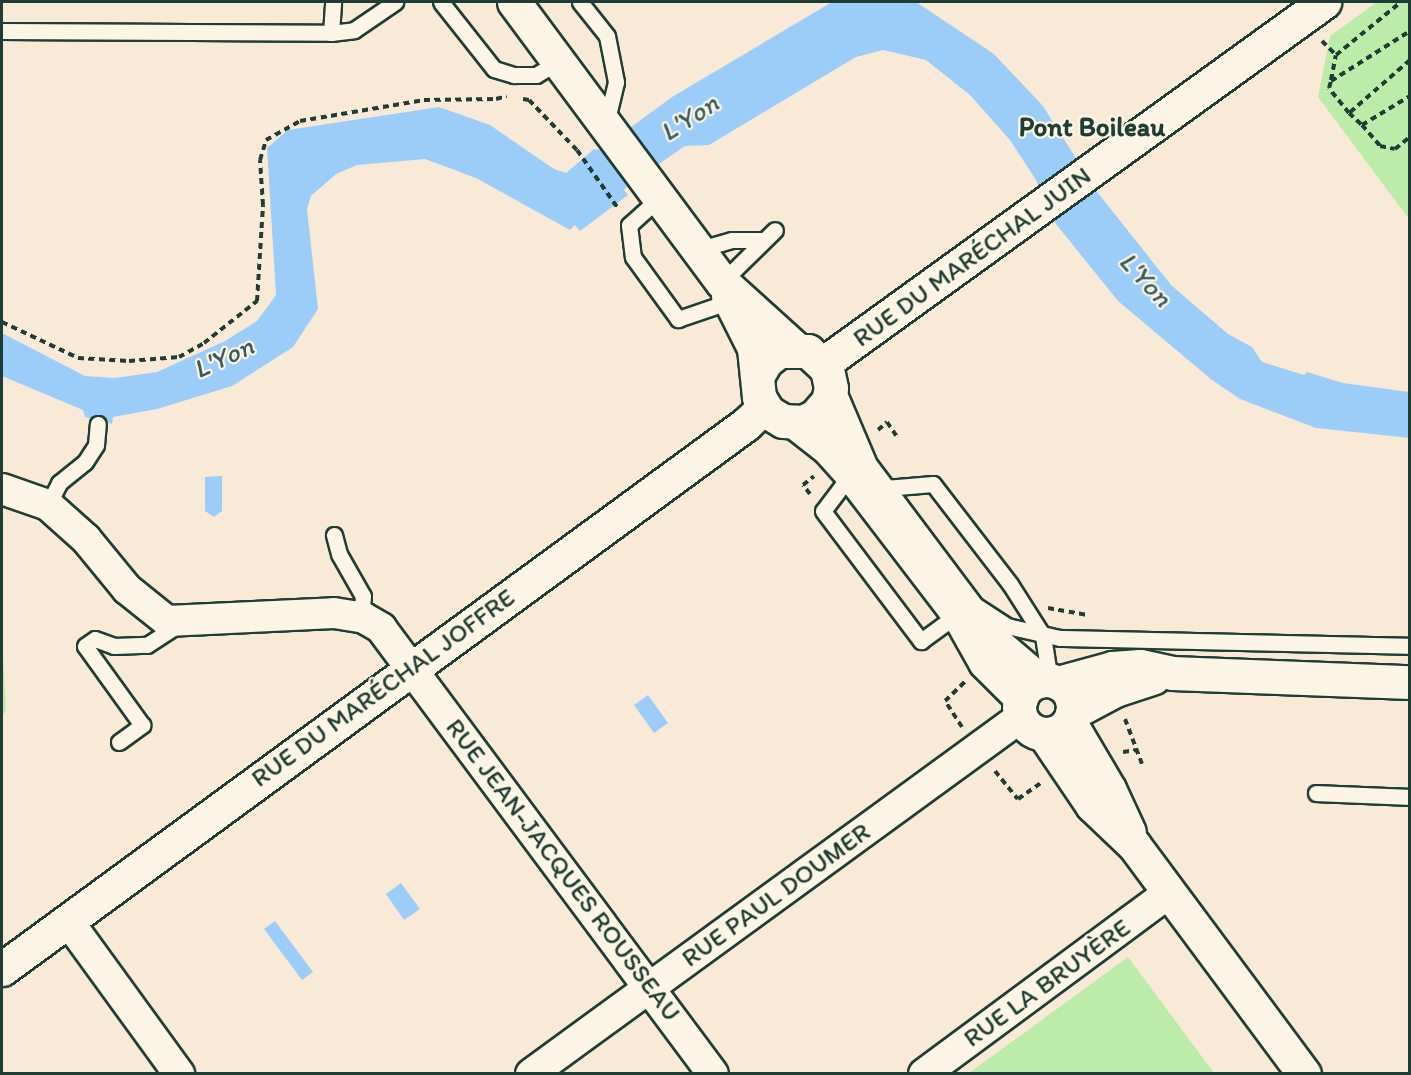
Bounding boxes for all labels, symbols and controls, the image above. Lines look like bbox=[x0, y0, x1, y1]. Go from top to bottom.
water label: L'Yon bbox=[654, 86, 724, 148]
district label: Pont Boileau bbox=[1018, 111, 1166, 143]
street label: RUE DU MARÉCHAL JUIN bbox=[847, 160, 1097, 354]
water label: L'Yon bbox=[1113, 245, 1179, 313]
water label: L'Yon bbox=[188, 329, 258, 385]
street label: RUE DU MARÉCHAL JOFFRE bbox=[244, 581, 522, 795]
street label: RUE JEAN-JACQUES ROUSSEAU bbox=[439, 712, 687, 1028]
street label: RUE PAUL DOUMER bbox=[676, 816, 876, 974]
street label: RUE LA BRUYÈRE bbox=[958, 912, 1136, 1054]

